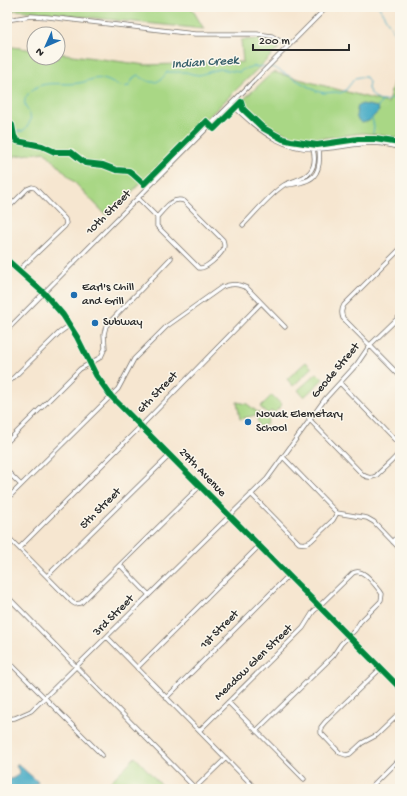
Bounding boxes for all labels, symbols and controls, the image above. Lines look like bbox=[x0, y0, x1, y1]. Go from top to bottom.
north arrow bbox=[26, 26, 66, 66]
scale bar bbox=[253, 26, 349, 52]
text: 200 m bbox=[259, 35, 290, 49]
text: N bbox=[34, 45, 47, 58]
water label: Indian Creek bbox=[171, 53, 240, 73]
street label: 10th Street bbox=[83, 187, 135, 239]
place label: Earl's Chill and Grill bbox=[82, 281, 135, 309]
marker: Earl's Chill and Grill bbox=[69, 290, 79, 300]
place label: Subway bbox=[103, 316, 142, 330]
marker: Subway bbox=[90, 318, 100, 328]
street label: Geode Street bbox=[309, 340, 364, 402]
street label: 6th Street bbox=[135, 369, 182, 417]
place label: Novak Elemetary School bbox=[256, 408, 343, 436]
marker: Novak Elemetary School bbox=[243, 417, 253, 427]
street label: 29th Avenue bbox=[175, 446, 229, 501]
street label: 5th Street bbox=[77, 485, 125, 533]
street label: 3rd Street bbox=[90, 592, 138, 640]
street label: 1st Street bbox=[197, 607, 243, 653]
street label: Meadow Glen Street bbox=[212, 621, 297, 704]

